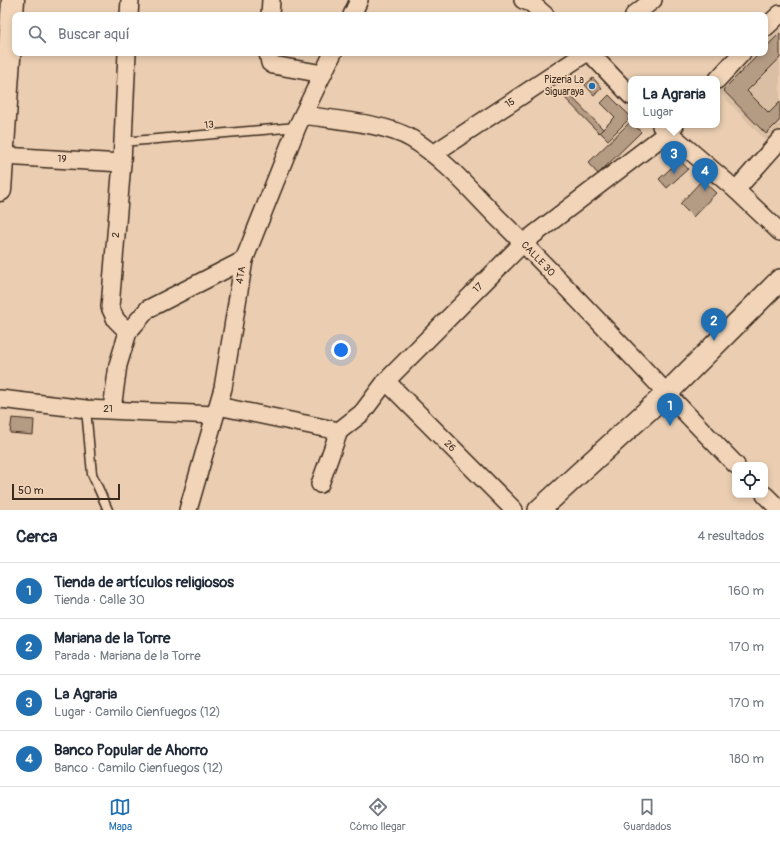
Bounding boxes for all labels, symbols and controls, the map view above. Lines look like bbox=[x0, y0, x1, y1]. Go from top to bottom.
search box bbox=[12, 12, 768, 56]
icon: search bbox=[26, 23, 48, 45]
text: Buscar aquí bbox=[58, 25, 130, 44]
place label: Pizeria La Siguaraya bbox=[544, 74, 584, 98]
popup bbox=[628, 76, 720, 128]
marker: Pizeria La Siguaraya bbox=[587, 81, 597, 91]
text: La Agraria bbox=[642, 85, 706, 104]
street label: 15 bbox=[503, 95, 517, 111]
text: Lugar bbox=[642, 104, 673, 120]
street label: 13 bbox=[204, 119, 215, 131]
pin: 3 bbox=[661, 141, 687, 174]
street label: 19 bbox=[57, 153, 67, 165]
pin: 4 bbox=[692, 158, 718, 191]
street label: 2 bbox=[110, 231, 122, 238]
street label: CALLE 30 bbox=[518, 239, 558, 279]
street label: 4TA bbox=[234, 265, 248, 285]
street label: 17 bbox=[471, 280, 486, 295]
pin: 2 bbox=[701, 308, 727, 341]
your location bbox=[331, 340, 351, 360]
pin: 1 bbox=[657, 393, 683, 426]
street label: 21 bbox=[103, 403, 113, 415]
street label: 26 bbox=[442, 438, 458, 454]
map controls bbox=[732, 462, 768, 498]
button: locate bbox=[732, 462, 768, 498]
scale bar bbox=[12, 482, 120, 501]
text: 50 m bbox=[18, 484, 44, 497]
text: Cerca bbox=[16, 526, 57, 547]
text: 4 resultados bbox=[697, 528, 764, 544]
text: Tienda de artículos religiosos bbox=[54, 573, 234, 592]
text: 1 bbox=[26, 583, 32, 599]
text: 160 m bbox=[728, 583, 764, 599]
text: Tienda · Calle 30 bbox=[54, 592, 145, 608]
text: Mariana de la Torre bbox=[54, 629, 171, 648]
text: 2 bbox=[25, 639, 33, 655]
text: 170 m bbox=[729, 639, 764, 655]
text: Parada · Mariana de la Torre bbox=[54, 648, 201, 664]
text: La Agraria bbox=[54, 685, 117, 704]
text: 3 bbox=[25, 695, 33, 711]
text: 170 m bbox=[729, 695, 764, 711]
text: Lugar · Camilo Cienfuegos (12) bbox=[54, 704, 221, 720]
text: Banco Popular de Ahorro bbox=[54, 741, 208, 760]
text: 4 bbox=[25, 751, 33, 767]
text: 180 m bbox=[729, 751, 764, 767]
text: Banco · Camilo Cienfuegos (12) bbox=[54, 760, 223, 776]
tab: Mapa bbox=[109, 796, 132, 833]
tab: Cómo llegar bbox=[350, 796, 406, 833]
tab: Guardados bbox=[623, 796, 671, 833]

